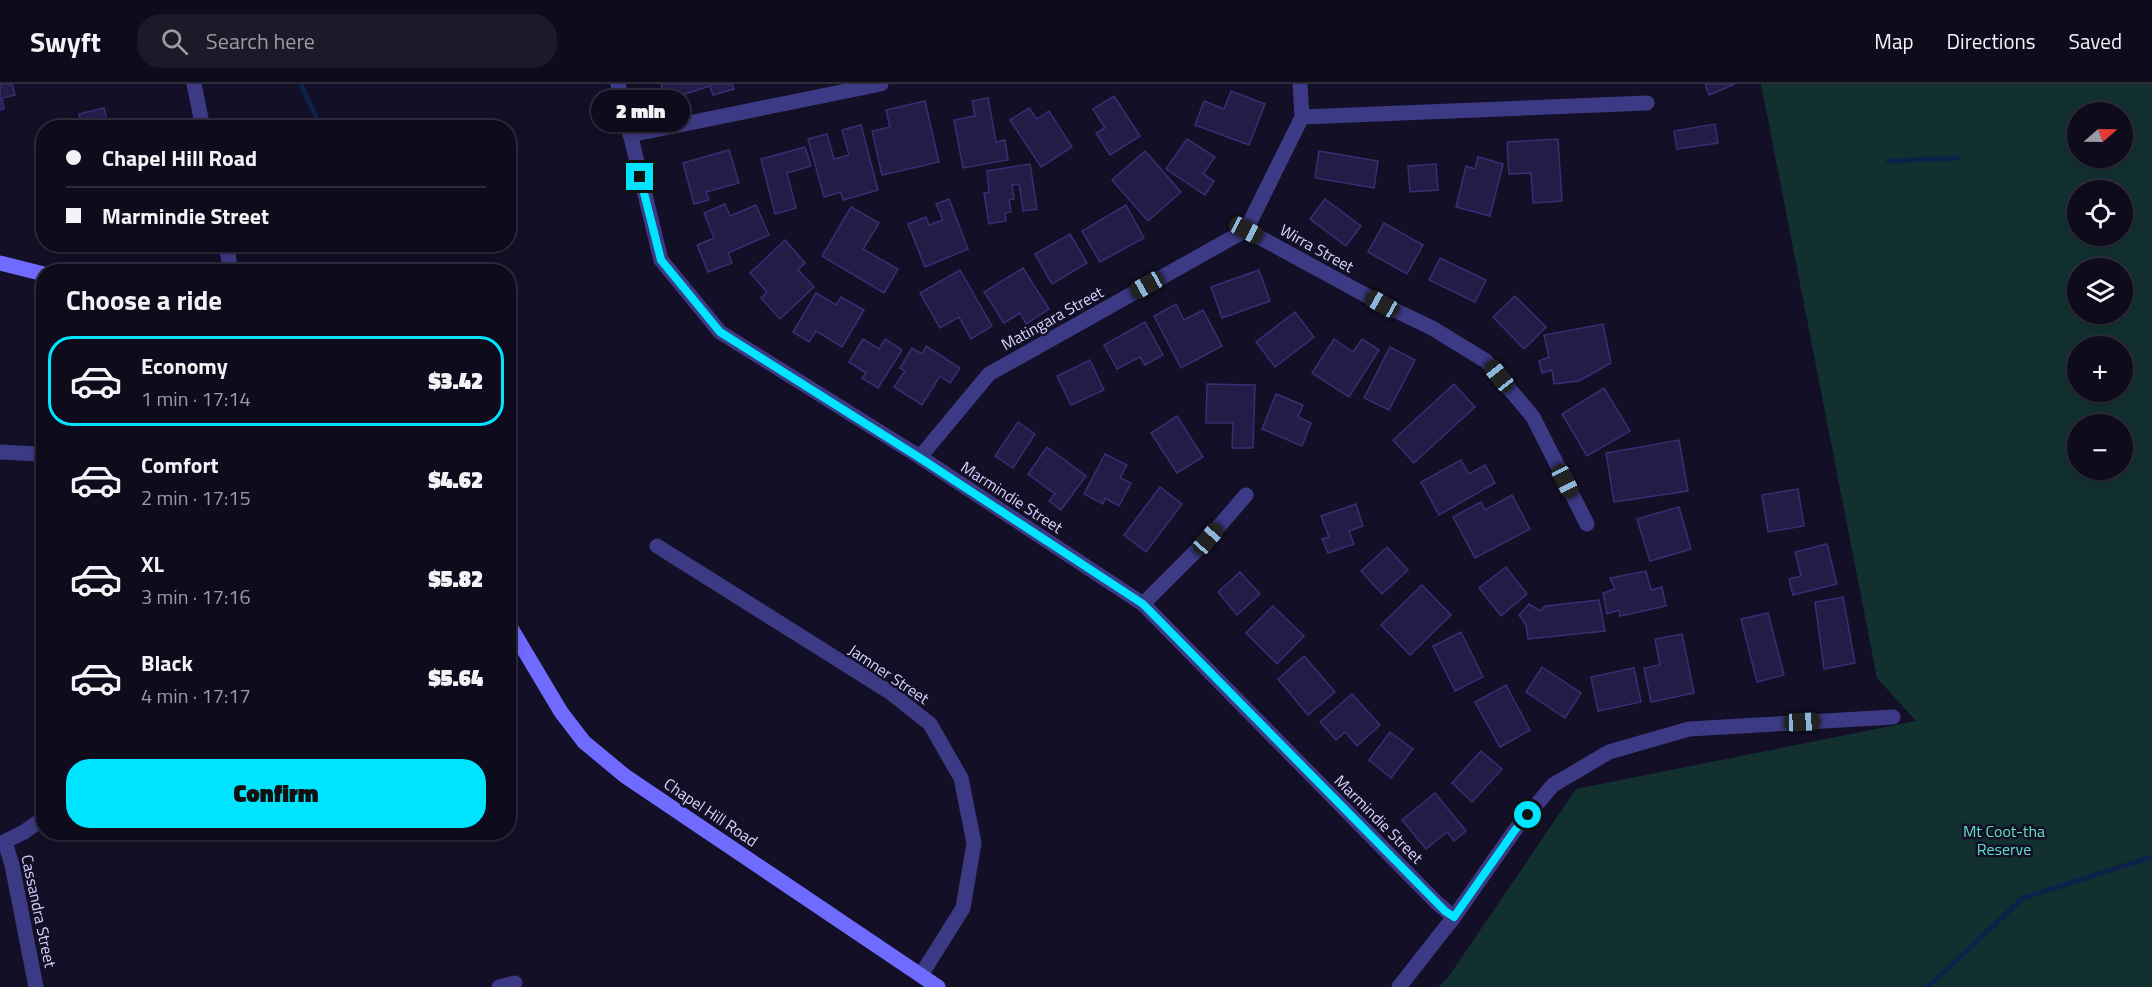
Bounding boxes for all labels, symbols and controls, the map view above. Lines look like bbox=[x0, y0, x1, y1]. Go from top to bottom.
search box bbox=[137, 14, 557, 68]
text: Swyft bbox=[30, 20, 101, 63]
text: Search here bbox=[206, 24, 315, 58]
icon: search bbox=[158, 25, 191, 58]
text: Map bbox=[1874, 25, 1914, 57]
text: Directions bbox=[1947, 25, 2036, 57]
text: Saved bbox=[2069, 25, 2122, 57]
callout: 2 min bbox=[590, 90, 690, 132]
text: 2 min bbox=[616, 95, 665, 126]
north arrow bbox=[2067, 102, 2133, 168]
map controls bbox=[2067, 102, 2133, 480]
text: Chapel Hill Road bbox=[102, 141, 257, 175]
route end bbox=[626, 163, 653, 190]
button: locate bbox=[2067, 180, 2133, 246]
text: Marmindie Street bbox=[102, 199, 269, 233]
car bbox=[1226, 214, 1266, 246]
street label: Wirra Street bbox=[1276, 218, 1359, 278]
button: layers bbox=[2067, 258, 2133, 324]
car bbox=[1127, 268, 1167, 302]
text: Choose a ride bbox=[66, 279, 222, 320]
street label: Matingara Street bbox=[996, 280, 1108, 356]
car bbox=[1362, 287, 1402, 321]
button: + bbox=[2067, 336, 2133, 402]
text: Economy bbox=[141, 349, 228, 383]
icon: car bbox=[69, 354, 123, 408]
car bbox=[1481, 356, 1517, 396]
text: $3.42 bbox=[428, 364, 483, 398]
text: 1 min · 17:14 bbox=[141, 383, 251, 414]
button: − bbox=[2067, 414, 2133, 480]
text: Comfort bbox=[141, 448, 219, 482]
icon: car bbox=[69, 453, 123, 507]
street label: Marmindie Street bbox=[956, 455, 1068, 539]
car bbox=[1549, 461, 1581, 501]
text: $4.62 bbox=[428, 463, 483, 497]
text: 2 min · 17:15 bbox=[141, 482, 251, 513]
car bbox=[1189, 520, 1227, 558]
text: XL bbox=[141, 547, 164, 581]
icon: car bbox=[69, 552, 123, 606]
text: $5.82 bbox=[428, 562, 483, 596]
text: 3 min · 17:16 bbox=[141, 581, 251, 612]
street label: Jamner Street bbox=[844, 638, 935, 710]
text: Black bbox=[141, 646, 193, 680]
icon: car bbox=[69, 651, 123, 705]
text: $5.64 bbox=[428, 661, 483, 695]
text: 4 min · 17:17 bbox=[141, 680, 251, 711]
car bbox=[1784, 712, 1820, 732]
button: Confirm bbox=[66, 759, 486, 828]
street label: Marmindie Street bbox=[1329, 769, 1429, 869]
street label: Chapel Hill Road bbox=[659, 772, 763, 852]
route start bbox=[1514, 801, 1541, 828]
park label: Mt Coot-tha Reserve bbox=[1963, 819, 2045, 861]
street label: Cassandra Street bbox=[15, 852, 63, 970]

